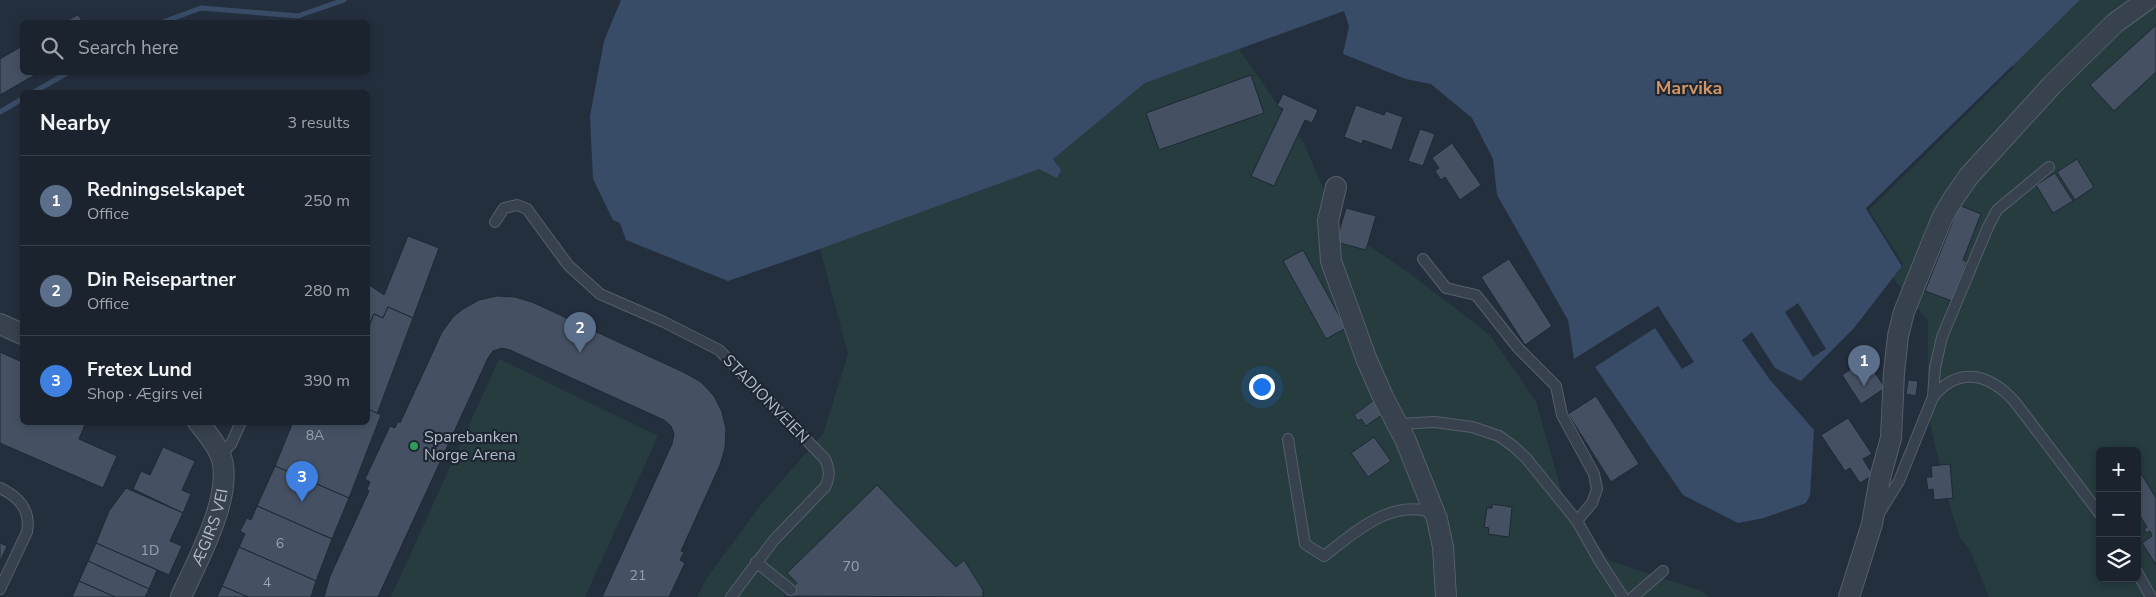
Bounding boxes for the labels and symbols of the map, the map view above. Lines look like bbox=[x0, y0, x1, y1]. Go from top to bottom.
district label: Marvika bbox=[1656, 76, 1722, 100]
pin: 2 bbox=[564, 312, 596, 353]
pin: 1 bbox=[1848, 345, 1880, 386]
street label: STADIONVEIEN bbox=[718, 350, 814, 448]
your location bbox=[1249, 374, 1275, 400]
house number: 8A bbox=[306, 426, 324, 445]
place label: Sparebanken Norge Arena bbox=[424, 426, 518, 466]
marker: Sparebanken Norge Arena bbox=[408, 440, 420, 452]
pin: 3 bbox=[286, 461, 318, 502]
street label: ÆGIRS VEI bbox=[186, 487, 234, 570]
house number: 6 bbox=[276, 534, 284, 553]
house number: 1D bbox=[141, 541, 159, 560]
house number: 70 bbox=[843, 557, 859, 576]
house number: 21 bbox=[630, 566, 646, 585]
house number: 4 bbox=[263, 573, 271, 592]

